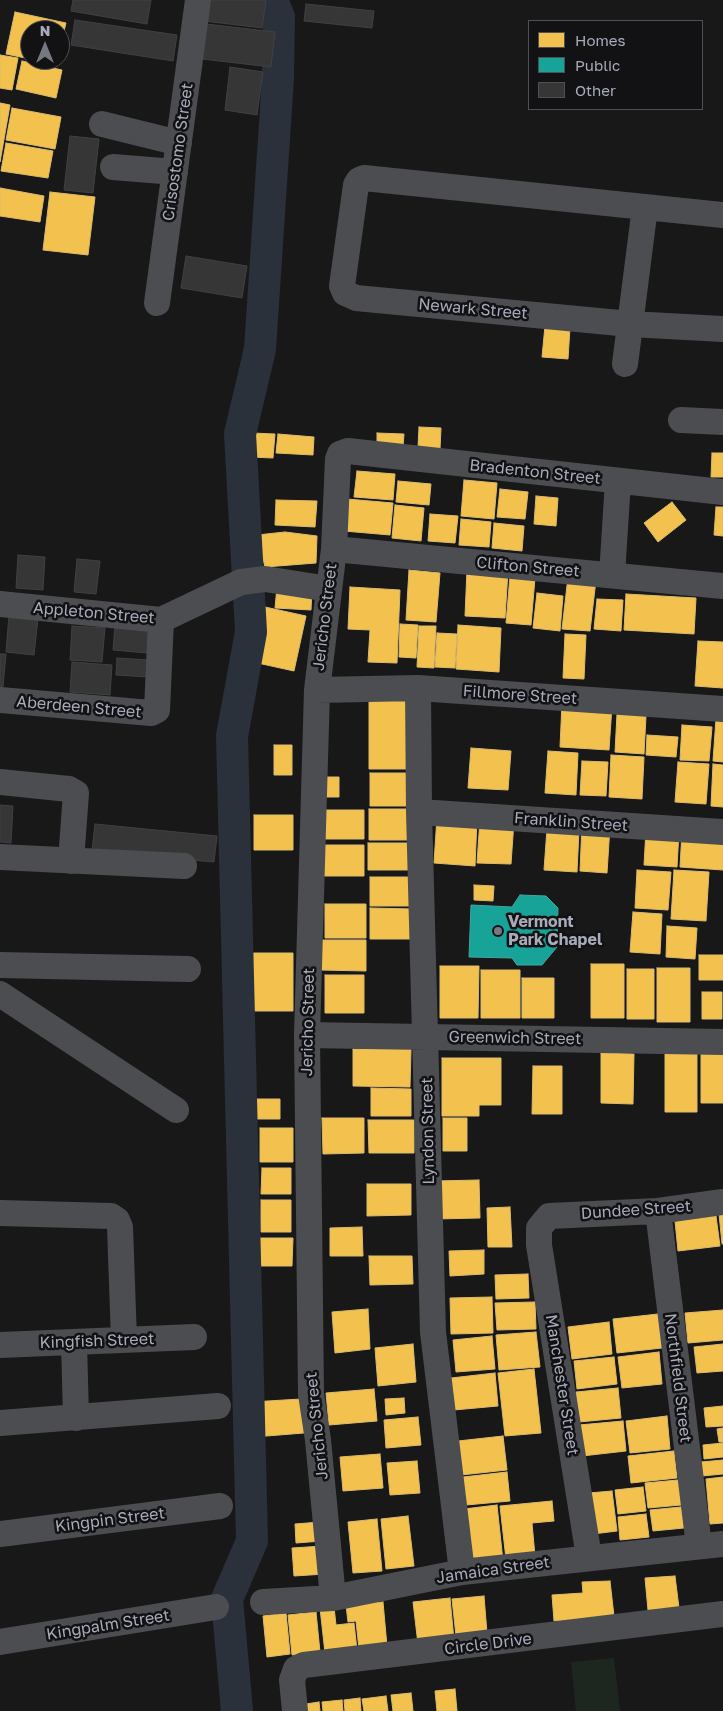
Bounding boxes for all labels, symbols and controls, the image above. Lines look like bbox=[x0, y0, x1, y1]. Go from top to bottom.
north arrow bbox=[20, 20, 70, 70]
legend bbox=[528, 20, 703, 110]
text: N bbox=[40, 22, 50, 39]
text: Homes bbox=[575, 31, 625, 49]
text: Public bbox=[575, 56, 620, 74]
text: Other bbox=[575, 81, 616, 99]
street label: Crisostomo Street bbox=[159, 82, 197, 222]
street label: Newark Street bbox=[418, 295, 528, 323]
street label: Bradenton Street bbox=[468, 456, 602, 488]
street label: Clifton Street bbox=[476, 553, 580, 581]
street label: Jericho Street bbox=[309, 562, 341, 672]
street label: Appleton Street bbox=[32, 598, 156, 628]
street label: Fillmore Street bbox=[462, 681, 578, 709]
street label: Aberdeen Street bbox=[16, 692, 142, 722]
street label: Franklin Street bbox=[513, 808, 629, 836]
place label: Vermont Park Chapel bbox=[508, 912, 602, 950]
marker: Vermont Park Chapel bbox=[492, 925, 504, 937]
street label: Jericho Street bbox=[297, 968, 319, 1076]
street label: Greenwich Street bbox=[448, 1027, 582, 1049]
street label: Lyndon Street bbox=[417, 1077, 439, 1185]
street label: Dundee Street bbox=[580, 1197, 692, 1223]
street label: Northfield Street bbox=[661, 1312, 695, 1444]
street label: Manchester Street bbox=[541, 1313, 583, 1457]
street label: Kingfish Street bbox=[39, 1329, 155, 1353]
street label: Jericho Street bbox=[302, 1371, 332, 1481]
street label: Kingpin Street bbox=[54, 1504, 166, 1536]
street label: Jamaica Street bbox=[435, 1553, 551, 1587]
street label: Kingpalm Street bbox=[45, 1606, 171, 1644]
street label: Circle Drive bbox=[443, 1629, 533, 1659]

